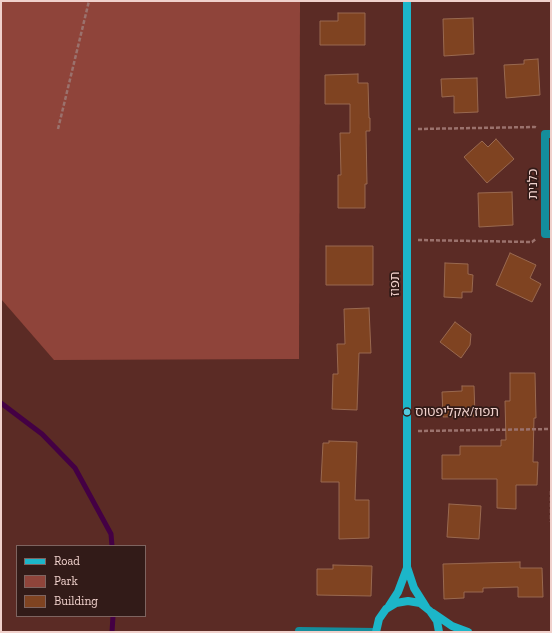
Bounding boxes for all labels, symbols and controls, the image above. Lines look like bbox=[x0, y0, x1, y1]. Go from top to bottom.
street label: כלנית bbox=[525, 169, 541, 199]
street label: תפוז bbox=[387, 272, 403, 296]
place label: תפוז/אקליפטוס bbox=[415, 404, 499, 420]
marker: תפוז/אקליפטוס bbox=[402, 407, 412, 417]
legend bbox=[16, 545, 146, 617]
text: Road bbox=[54, 554, 80, 568]
text: Park bbox=[54, 574, 78, 588]
text: Building bbox=[54, 594, 98, 608]

